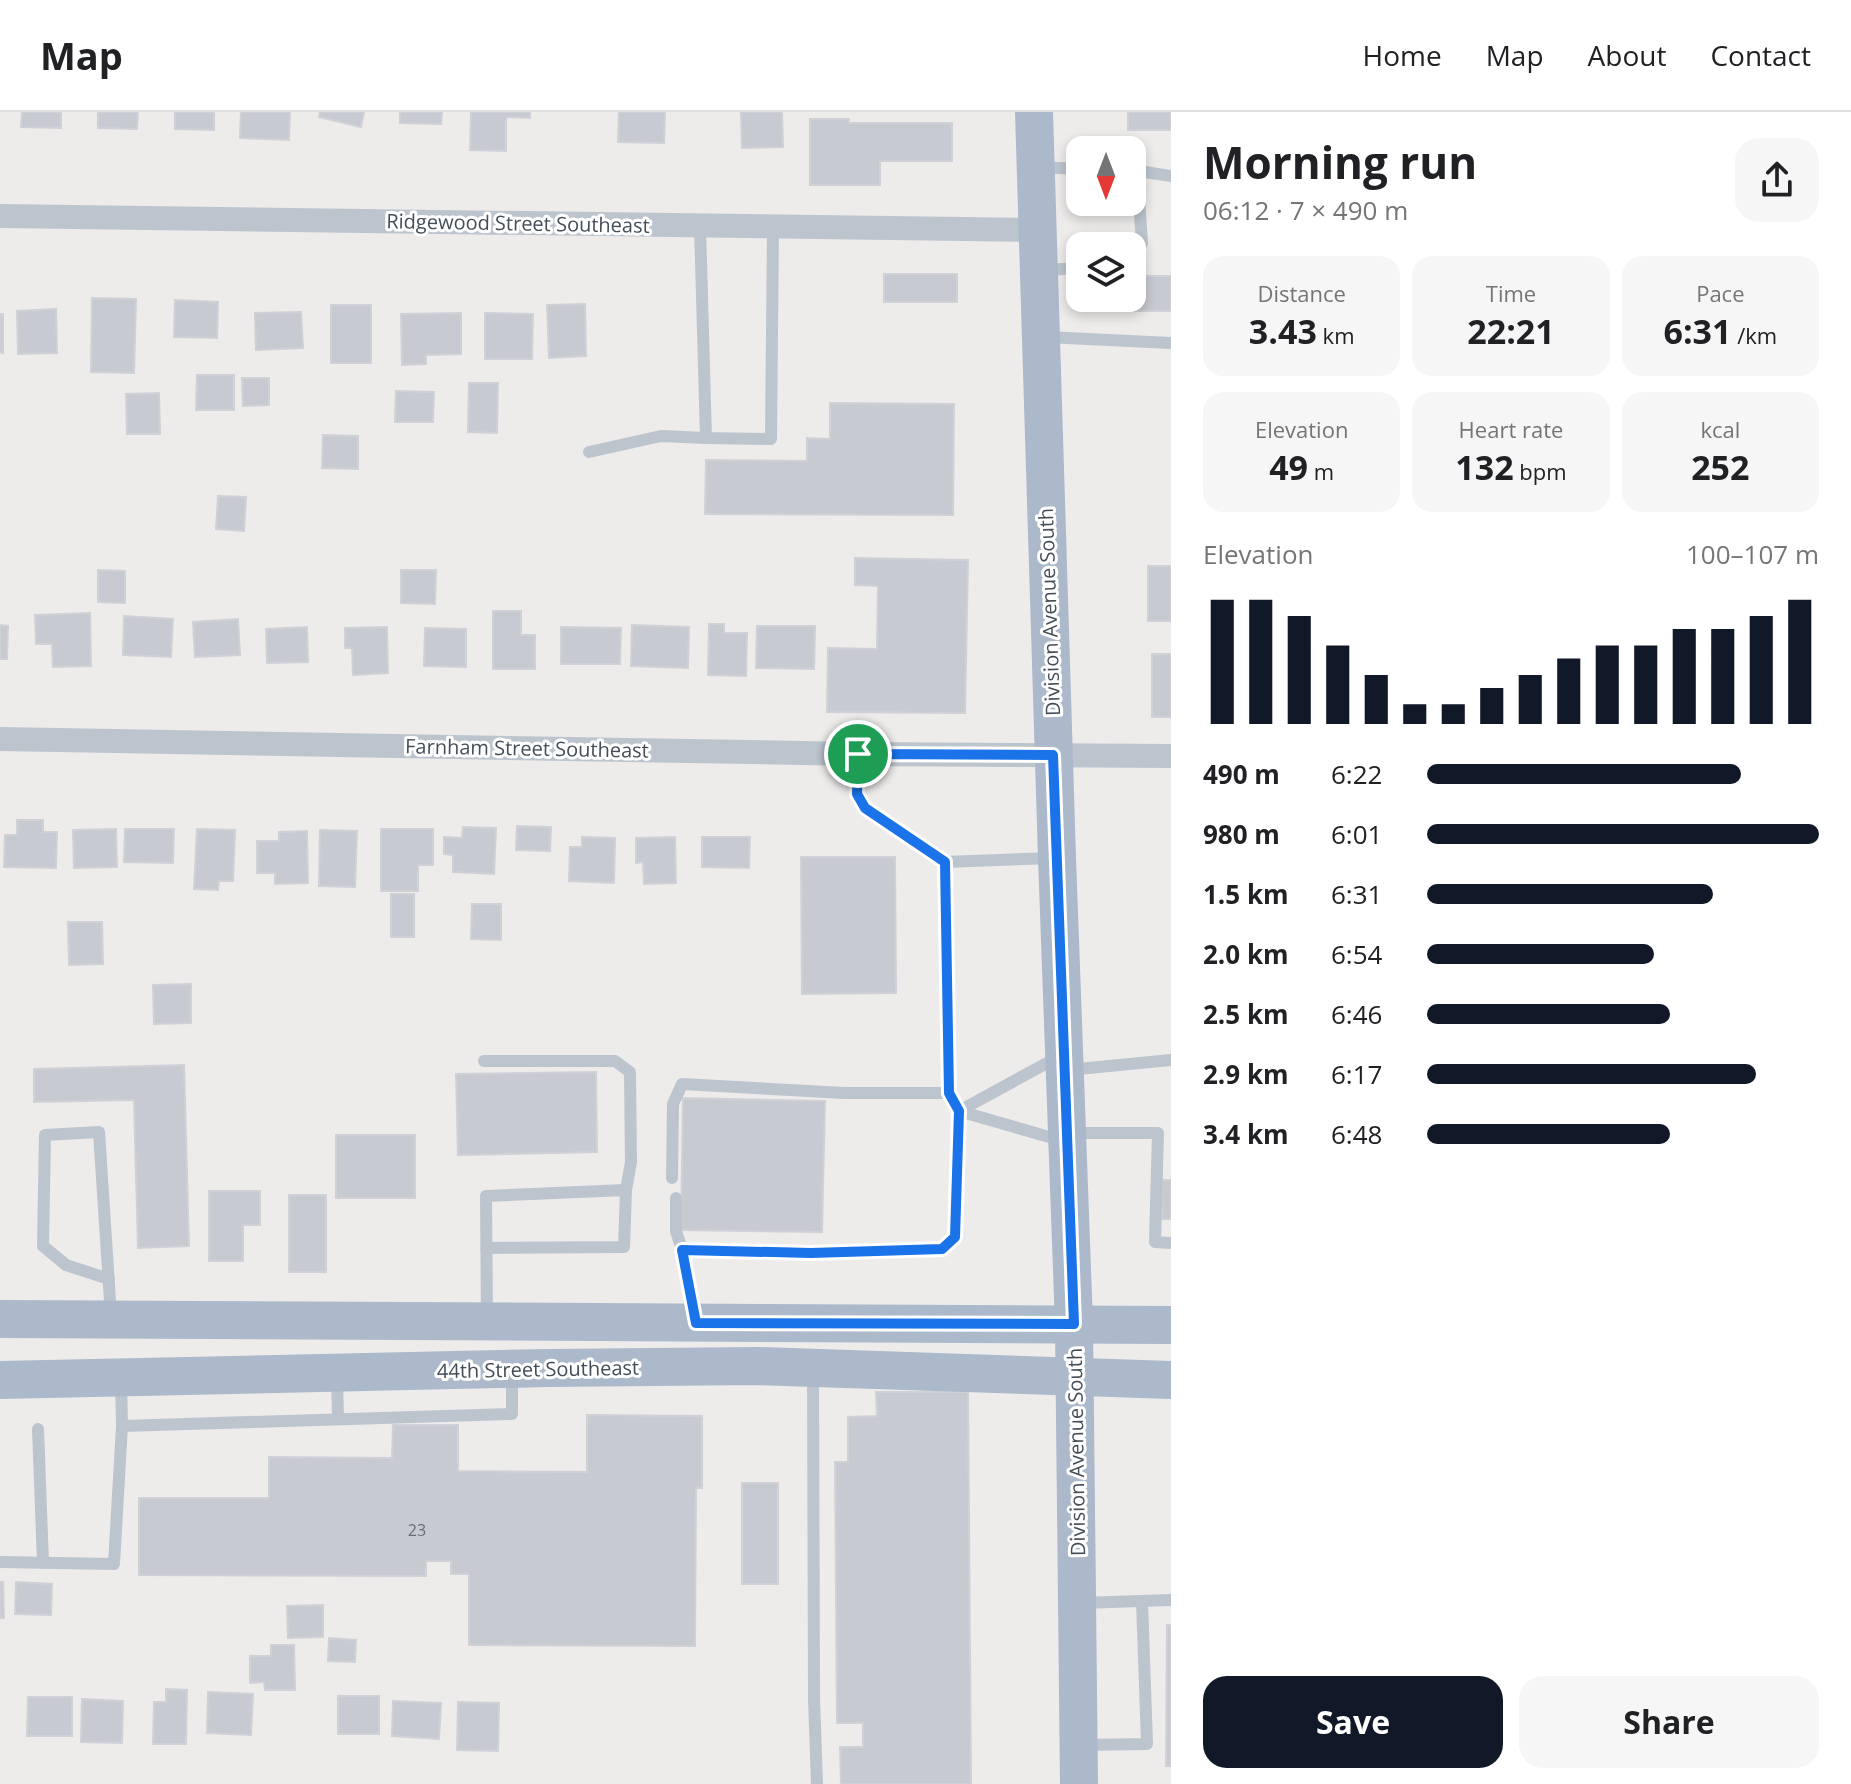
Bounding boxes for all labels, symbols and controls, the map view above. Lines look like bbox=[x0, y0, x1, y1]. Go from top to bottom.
text: Map bbox=[40, 29, 123, 81]
text: Home bbox=[1363, 36, 1442, 74]
text: Map bbox=[1486, 36, 1544, 74]
text: About bbox=[1588, 36, 1666, 74]
text: Contact bbox=[1710, 36, 1811, 74]
text: Morning run bbox=[1203, 132, 1477, 192]
north arrow bbox=[1066, 136, 1146, 216]
map controls bbox=[1066, 136, 1146, 312]
button: share bbox=[1735, 138, 1819, 222]
text: 06:12 · 7 × 490 m bbox=[1203, 192, 1408, 228]
street label: Ridgewood Street Southeast bbox=[386, 207, 650, 239]
button: layers bbox=[1066, 232, 1146, 312]
text: Distance bbox=[1257, 278, 1346, 308]
text: Time bbox=[1486, 278, 1536, 308]
text: Pace bbox=[1696, 278, 1745, 308]
text: 3.43 bbox=[1249, 308, 1317, 354]
text: 22:21 bbox=[1467, 308, 1555, 354]
text: 6:31 bbox=[1663, 308, 1731, 354]
text: km bbox=[1317, 320, 1355, 350]
text: /km bbox=[1731, 320, 1777, 350]
text: Elevation bbox=[1255, 414, 1348, 444]
text: Heart rate bbox=[1459, 414, 1563, 444]
text: kcal bbox=[1700, 414, 1740, 444]
text: 49 bbox=[1269, 444, 1308, 490]
text: 132 bbox=[1455, 444, 1514, 490]
text: 252 bbox=[1691, 444, 1749, 490]
text: m bbox=[1308, 456, 1334, 486]
text: bpm bbox=[1514, 456, 1567, 486]
street label: Division Avenue South bbox=[1032, 508, 1066, 716]
text: Elevation bbox=[1203, 536, 1313, 572]
text: 100–107 m bbox=[1686, 536, 1819, 572]
pin bbox=[824, 720, 892, 788]
street label: Farnham Street Southeast bbox=[405, 732, 649, 764]
icon: arrive bbox=[836, 732, 880, 776]
text: 490 m bbox=[1203, 756, 1280, 792]
text: 6:22 bbox=[1331, 756, 1382, 792]
text: 980 m bbox=[1203, 816, 1280, 852]
text: 6:01 bbox=[1331, 816, 1382, 852]
text: 1.5 km bbox=[1203, 876, 1289, 912]
text: 6:31 bbox=[1331, 876, 1382, 912]
text: 2.0 km bbox=[1203, 936, 1289, 972]
text: 6:54 bbox=[1331, 936, 1382, 972]
text: 2.5 km bbox=[1203, 996, 1289, 1032]
text: 6:46 bbox=[1331, 996, 1382, 1032]
text: 2.9 km bbox=[1203, 1056, 1289, 1092]
text: 6:17 bbox=[1331, 1056, 1382, 1092]
text: 3.4 km bbox=[1203, 1116, 1289, 1152]
text: 6:48 bbox=[1331, 1116, 1382, 1152]
street label: Division Avenue South bbox=[1061, 1348, 1091, 1556]
street label: 44th Street Southeast bbox=[437, 1354, 639, 1384]
house number: 23 bbox=[408, 1519, 426, 1541]
button: Save bbox=[1203, 1676, 1503, 1768]
button: Share bbox=[1519, 1676, 1819, 1768]

